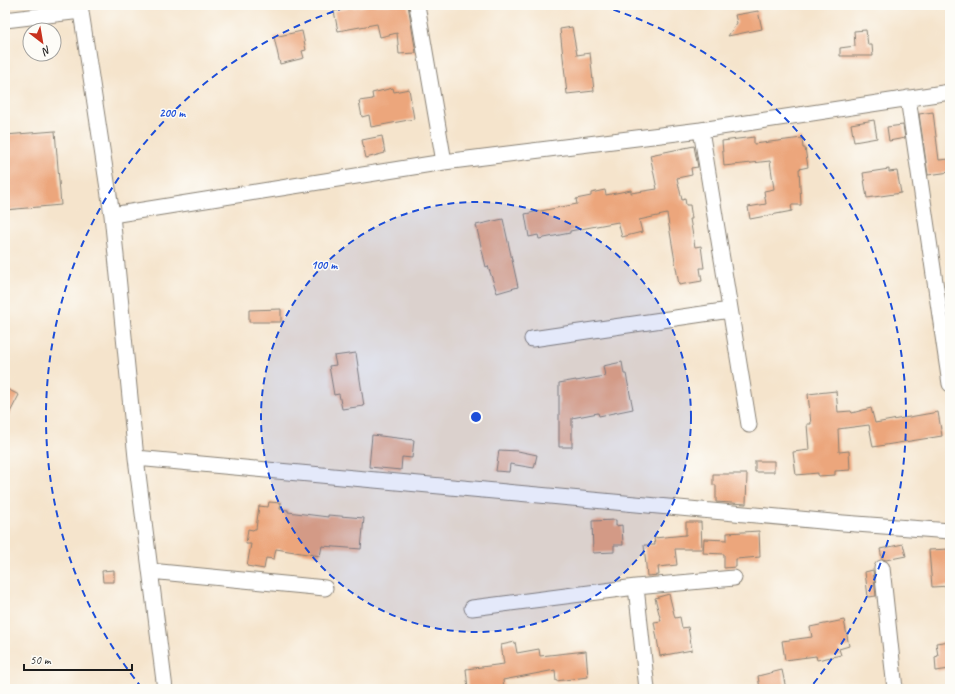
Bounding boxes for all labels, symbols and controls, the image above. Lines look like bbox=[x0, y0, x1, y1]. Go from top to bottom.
north arrow bbox=[22, 22, 62, 62]
text: N bbox=[39, 43, 54, 59]
text: 200 m bbox=[159, 105, 186, 121]
text: 100 m bbox=[311, 257, 338, 273]
centre of rings bbox=[469, 410, 483, 424]
scale bar bbox=[24, 646, 132, 672]
text: 50 m bbox=[30, 652, 52, 668]

